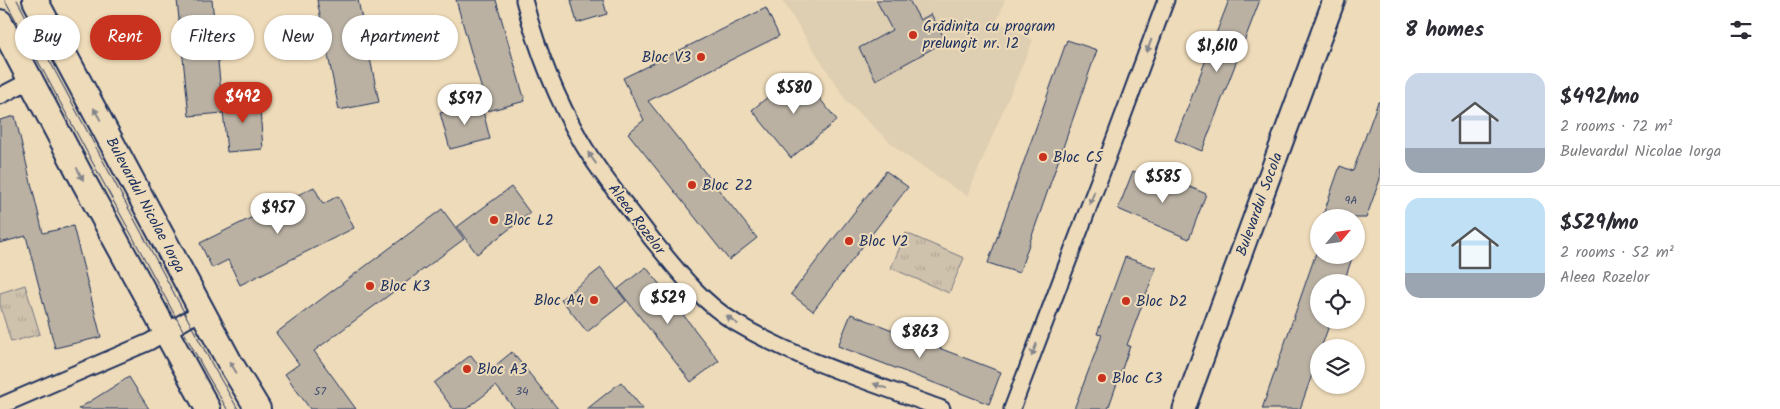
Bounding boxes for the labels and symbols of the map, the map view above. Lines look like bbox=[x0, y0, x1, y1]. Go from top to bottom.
place label: Grădinița cu program prelungit nr. 12 bbox=[922, 15, 1055, 56]
marker: Grădinița cu program prelungit nr. 12 bbox=[907, 29, 919, 41]
pin: $1,610 bbox=[1176, 30, 1258, 73]
one-way arrow bbox=[1145, 39, 1153, 54]
place label: Bloc V3 bbox=[642, 46, 691, 70]
marker: Bloc V3 bbox=[695, 51, 707, 63]
pin: $580 bbox=[764, 72, 824, 115]
pin: $492 bbox=[213, 82, 273, 124]
pin: $597 bbox=[435, 84, 495, 126]
one-way arrow bbox=[93, 106, 101, 121]
street label: Bulevardul Nicolae Iorga bbox=[99, 133, 191, 278]
place label: Bloc C5 bbox=[1053, 146, 1104, 170]
street label: Bulevardul Socola bbox=[1230, 149, 1290, 260]
one-way arrow bbox=[587, 151, 597, 165]
marker: Bloc C5 bbox=[1037, 151, 1049, 163]
pin: $585 bbox=[1133, 162, 1193, 204]
one-way arrow bbox=[76, 166, 84, 181]
place label: Bloc Z2 bbox=[702, 174, 753, 198]
street label: Aleea Rozelor bbox=[601, 179, 672, 261]
marker: Bloc Z2 bbox=[686, 179, 698, 191]
one-way arrow bbox=[1088, 191, 1096, 206]
house number: 9A bbox=[1344, 191, 1358, 210]
pin: $957 bbox=[248, 192, 308, 235]
place label: Bloc L2 bbox=[504, 209, 554, 233]
north arrow bbox=[1310, 209, 1365, 264]
marker: Bloc L2 bbox=[488, 214, 500, 226]
place label: Bloc V2 bbox=[859, 230, 908, 254]
marker: Bloc V2 bbox=[843, 235, 855, 247]
place label: Bloc K3 bbox=[380, 275, 431, 299]
marker: Bloc K3 bbox=[364, 280, 376, 292]
pin: $529 bbox=[638, 282, 698, 325]
place label: Bloc A4 bbox=[534, 289, 584, 313]
place label: Bloc D2 bbox=[1136, 290, 1187, 314]
marker: Bloc A4 bbox=[588, 294, 600, 306]
marker: Bloc D2 bbox=[1120, 295, 1132, 307]
one-way arrow bbox=[725, 315, 739, 325]
pin: $863 bbox=[890, 316, 950, 359]
one-way arrow bbox=[1030, 343, 1038, 358]
place label: Bloc A3 bbox=[477, 358, 528, 382]
one-way arrow bbox=[228, 361, 237, 374]
marker: Bloc A3 bbox=[461, 363, 473, 375]
place label: Bloc C3 bbox=[1112, 367, 1163, 391]
marker: Bloc C3 bbox=[1096, 372, 1108, 384]
house number: 57 bbox=[314, 382, 326, 401]
house number: 34 bbox=[515, 382, 529, 401]
one-way arrow bbox=[872, 382, 887, 390]

